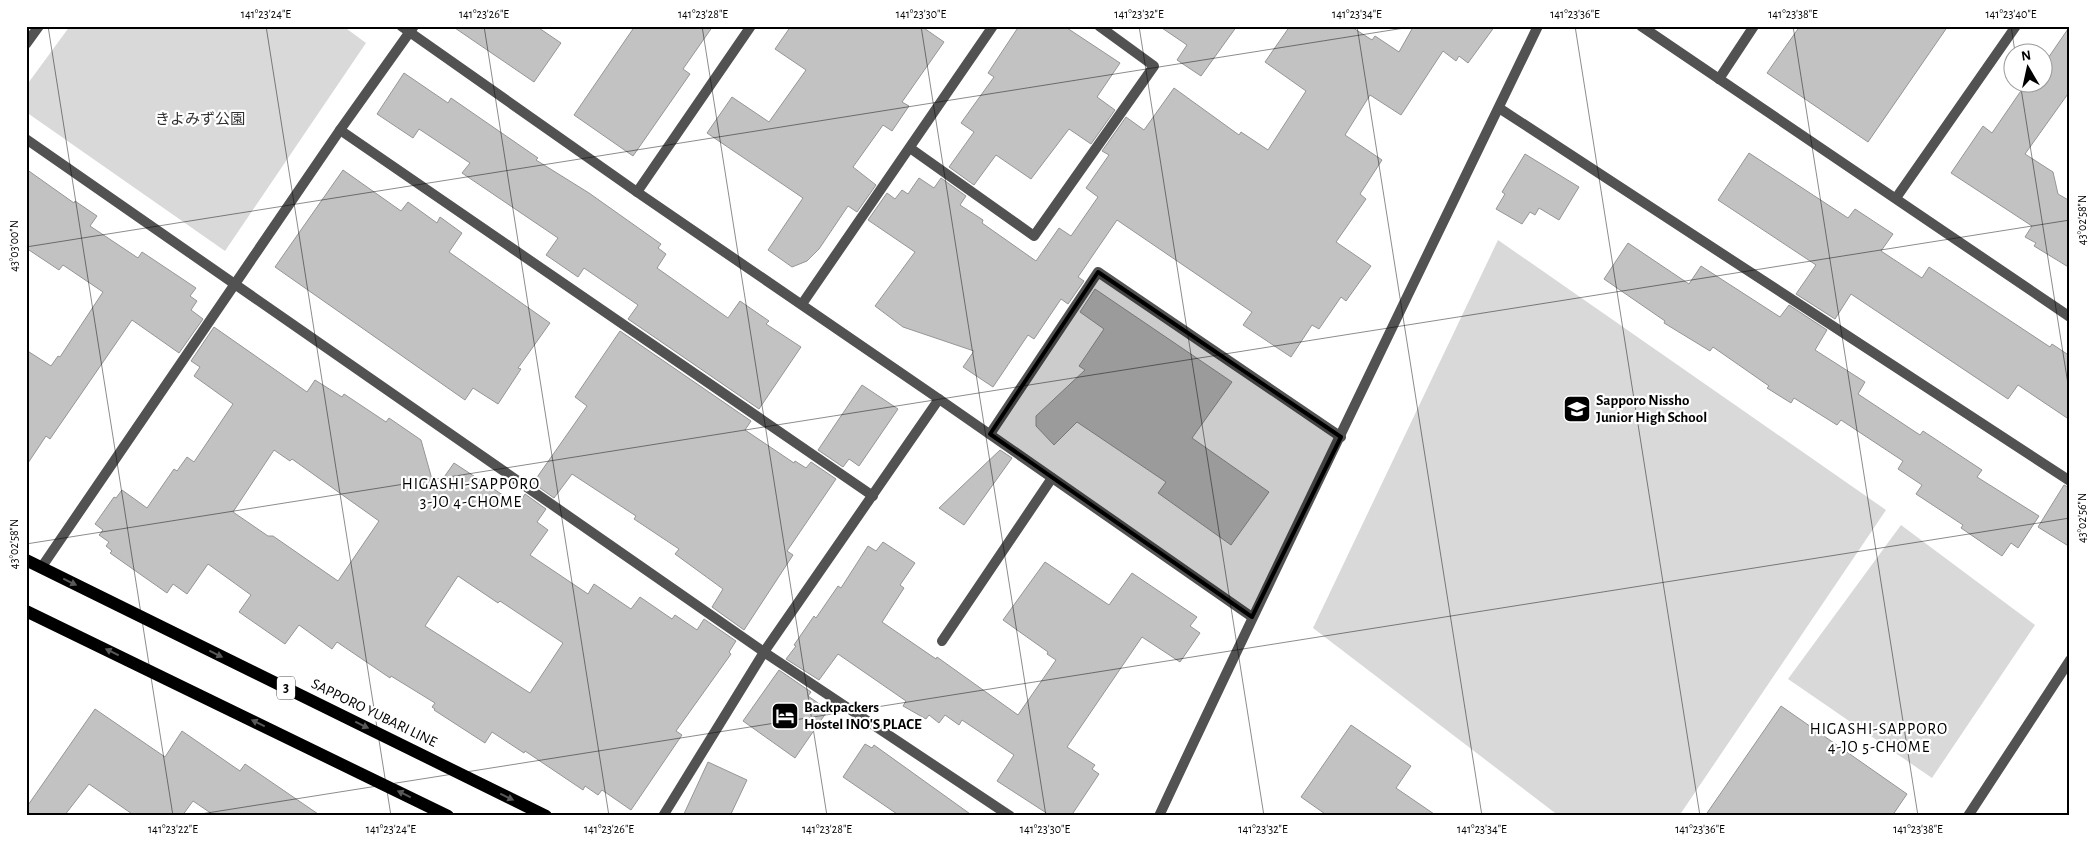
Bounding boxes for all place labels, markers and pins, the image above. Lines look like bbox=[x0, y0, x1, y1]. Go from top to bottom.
place label: Sapporo Nissho Junior High School bbox=[1596, 393, 1707, 425]
school or university icon: Sapporo Nissho Junior High School bbox=[1562, 394, 1592, 424]
place label: Backpackers Hostel INO'S PLACE bbox=[804, 700, 922, 732]
hotel icon: Backpackers Hostel INO'S PLACE bbox=[770, 701, 800, 731]

